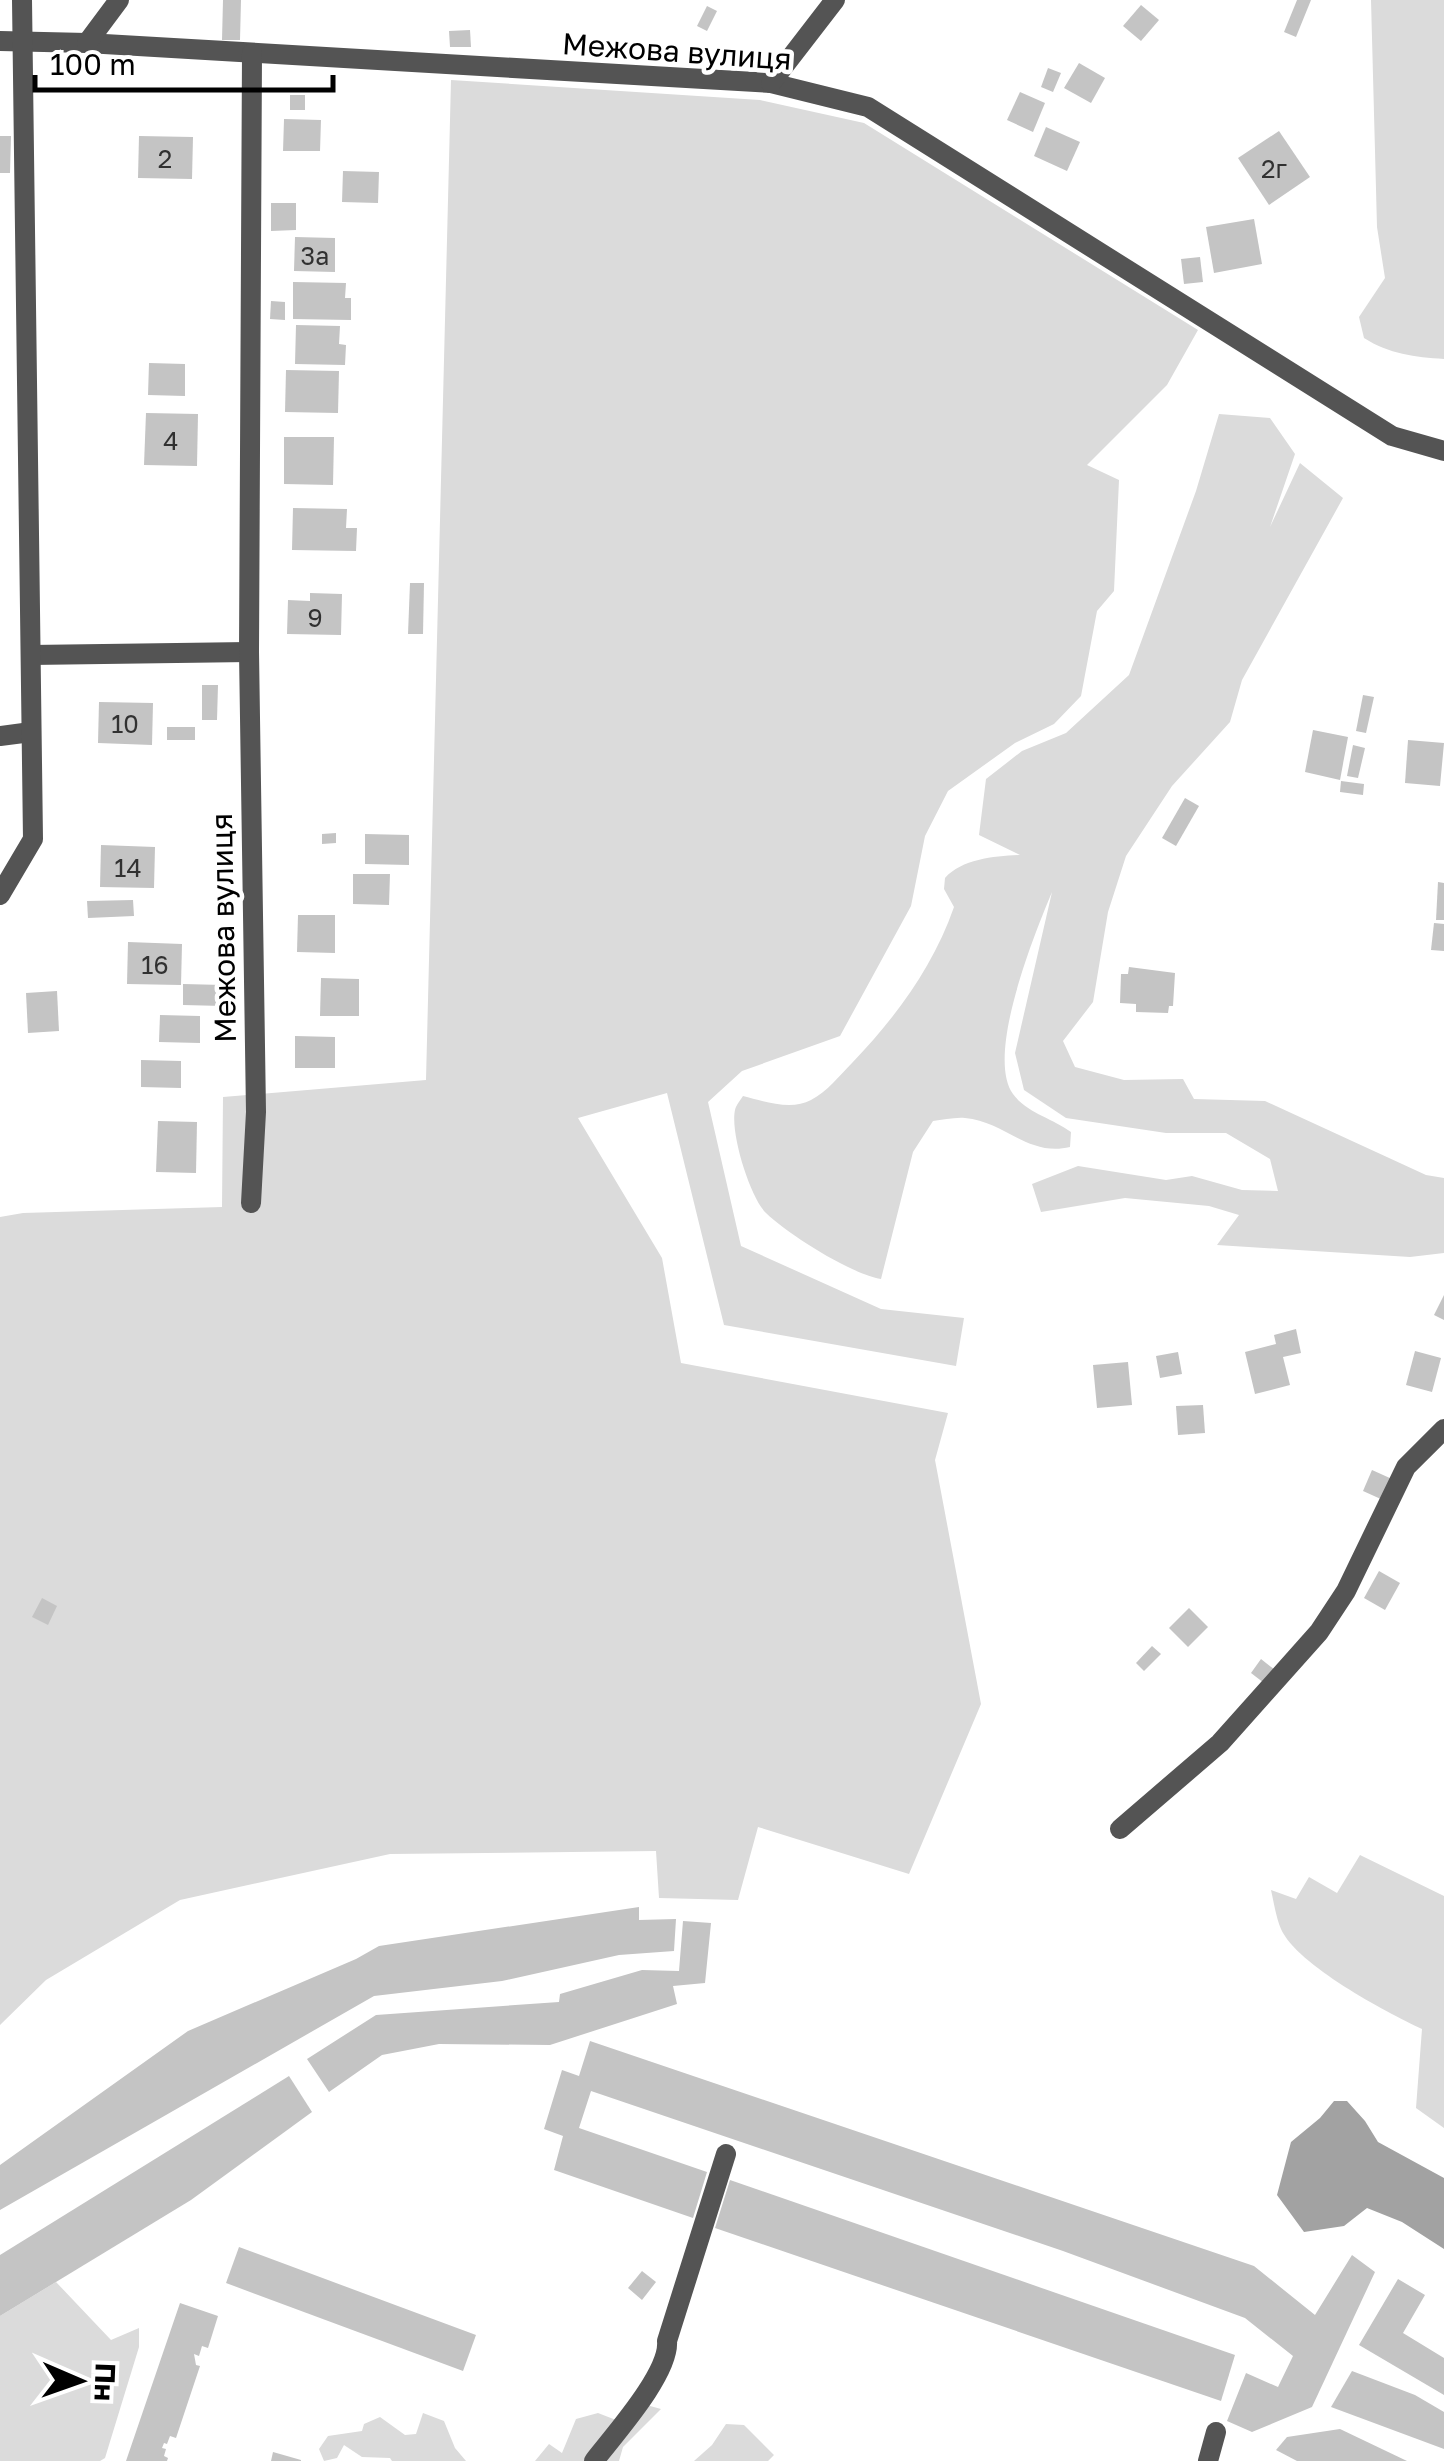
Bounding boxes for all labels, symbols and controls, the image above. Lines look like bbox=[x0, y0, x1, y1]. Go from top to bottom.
street label: Межова вулиця bbox=[561, 25, 793, 77]
scale bar bbox=[35, 30, 332, 92]
text: 100 m bbox=[50, 46, 136, 82]
house number: 2 bbox=[158, 143, 172, 174]
house number: 2г bbox=[1261, 153, 1287, 184]
house number: 3а bbox=[301, 240, 329, 271]
house number: 4 bbox=[163, 425, 179, 456]
house number: 9 bbox=[307, 602, 323, 633]
house number: 10 bbox=[111, 708, 139, 739]
street label: Межова вулиця bbox=[203, 813, 243, 1043]
house number: 14 bbox=[114, 852, 142, 883]
house number: 16 bbox=[141, 949, 169, 980]
north arrow bbox=[30, 2331, 130, 2431]
text: Пн bbox=[88, 2362, 123, 2402]

